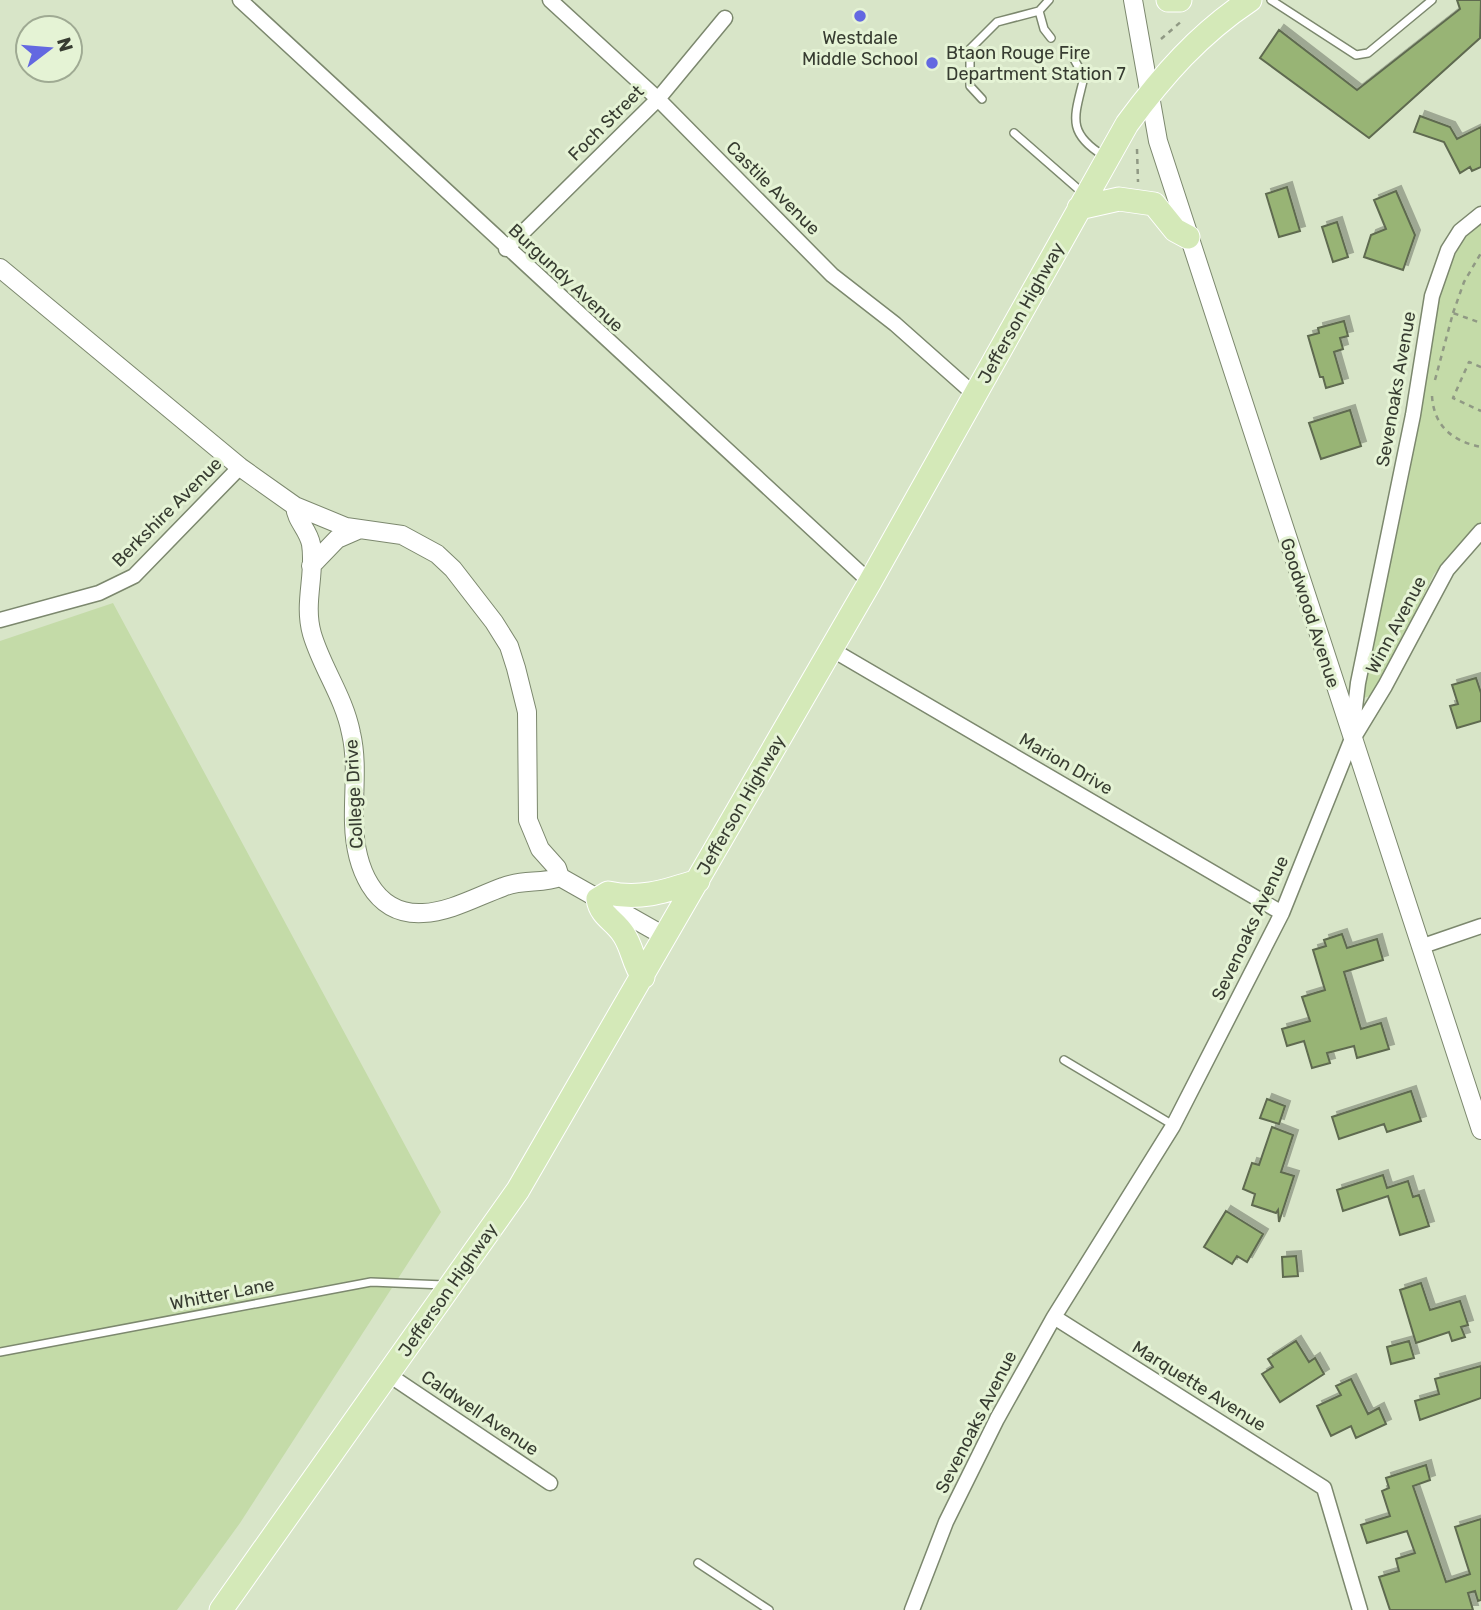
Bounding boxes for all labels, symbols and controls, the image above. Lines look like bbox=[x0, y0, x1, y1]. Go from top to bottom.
marker: Westdale Middle School bbox=[852, 8, 868, 24]
north arrow bbox=[14, 14, 84, 84]
place label: Westdale Middle School bbox=[802, 27, 918, 70]
text: N bbox=[52, 35, 78, 54]
place label: Btaon Rouge Fire Department Station 7 bbox=[946, 42, 1126, 85]
marker: Btaon Rouge Fire Department Station 7 bbox=[924, 55, 940, 71]
street label: Foch Street bbox=[564, 81, 648, 165]
street label: Castile Avenue bbox=[721, 136, 825, 240]
street label: Burgundy Avenue bbox=[504, 219, 628, 337]
street label: Jefferson Highway bbox=[973, 239, 1069, 387]
street label: Sevenoaks Avenue bbox=[1372, 310, 1420, 468]
street label: Berkshire Avenue bbox=[108, 453, 226, 571]
street label: Goodwood Avenue bbox=[1275, 535, 1345, 691]
street label: Winn Avenue bbox=[1361, 572, 1431, 678]
street label: Marion Drive bbox=[1015, 728, 1117, 800]
street label: Jefferson Highway bbox=[692, 731, 790, 879]
street label: College Drive bbox=[340, 739, 368, 849]
street label: Sevenoaks Avenue bbox=[1207, 852, 1293, 1004]
street label: Jefferson Highway bbox=[394, 1219, 502, 1361]
street label: Whitter Lane bbox=[168, 1273, 276, 1315]
street label: Marquette Avenue bbox=[1128, 1336, 1270, 1436]
street label: Sevenoaks Avenue bbox=[931, 1347, 1021, 1497]
street label: Caldwell Avenue bbox=[417, 1366, 543, 1460]

